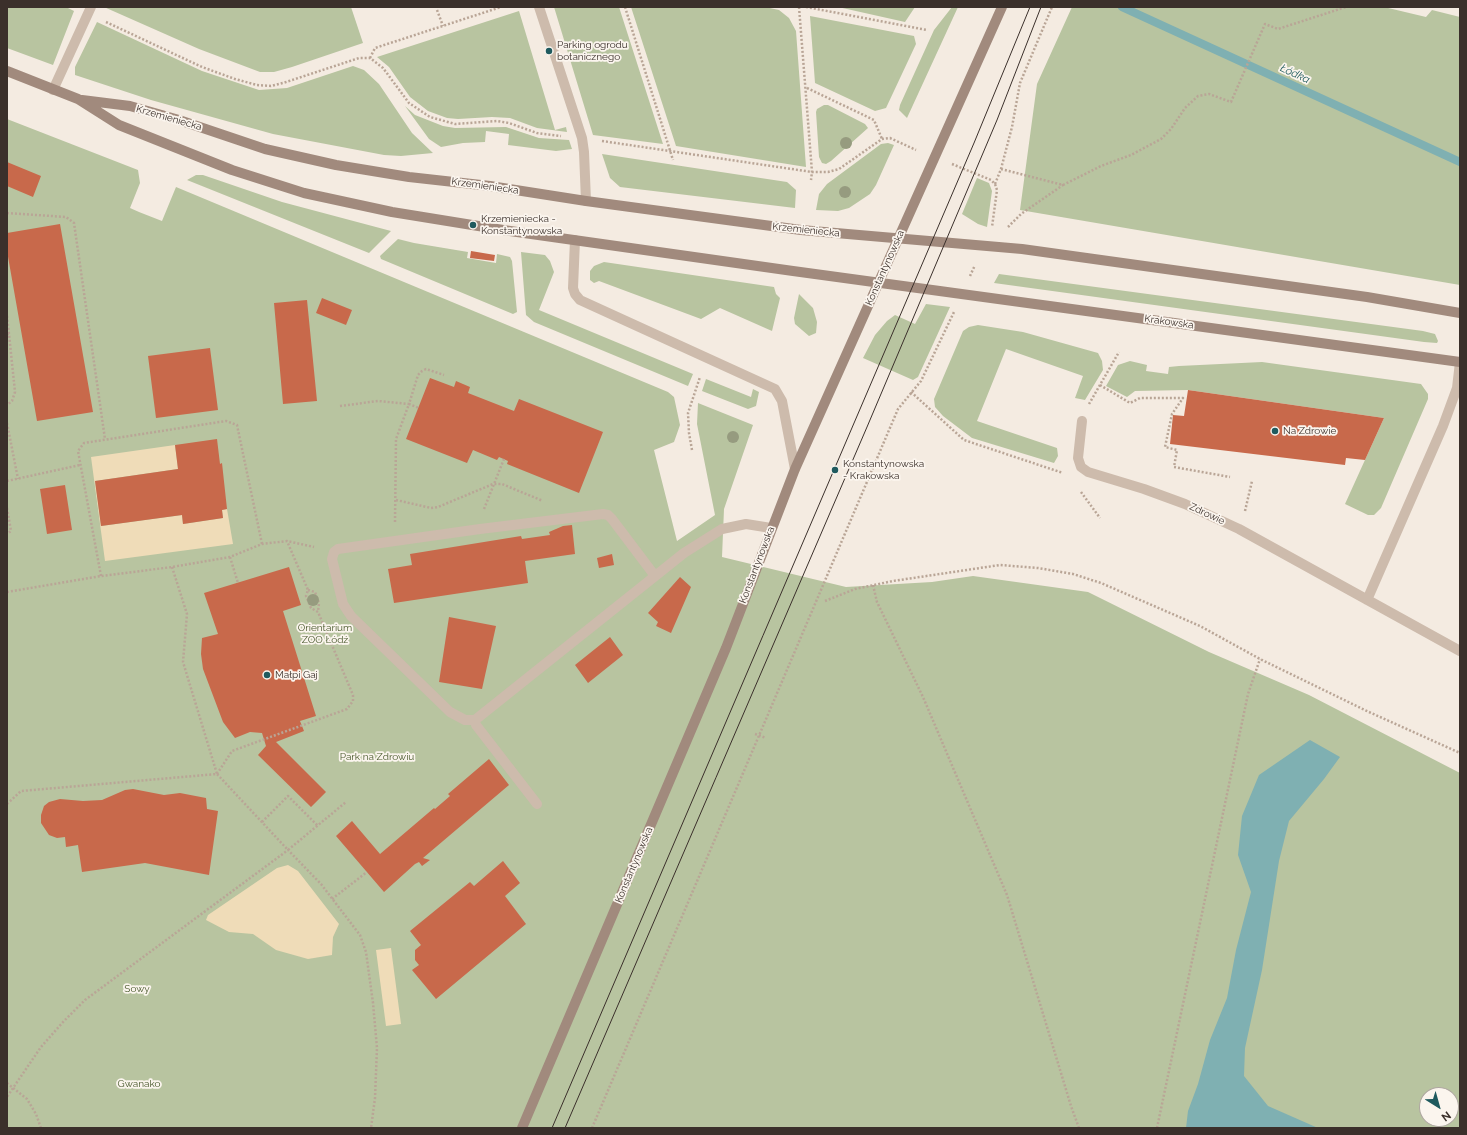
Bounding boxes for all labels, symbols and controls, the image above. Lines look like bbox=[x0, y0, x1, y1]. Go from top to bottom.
place label: Parking ogrodu botanicznego bbox=[557, 39, 628, 62]
marker: Parking ogrodu botanicznego bbox=[544, 46, 554, 56]
water label: Łódka bbox=[1278, 61, 1312, 87]
street label: Krzemieniecka bbox=[135, 103, 203, 133]
street label: Krzemieniecka bbox=[451, 175, 519, 197]
place label: Krzemieniecka - Konstantynowska bbox=[481, 213, 562, 236]
marker: Krzemieniecka - Konstantynowska bbox=[468, 220, 478, 230]
street label: Krzemieniecka bbox=[772, 220, 840, 240]
street label: Konstantynowska bbox=[863, 228, 907, 308]
street label: Krakowska bbox=[1144, 313, 1194, 331]
place label: Na Zdrowie bbox=[1283, 425, 1336, 437]
marker: Na Zdrowie bbox=[1270, 426, 1280, 436]
place label: Konstantynowska - Krakowska bbox=[843, 458, 924, 482]
marker: Konstantynowska - Krakowska bbox=[830, 465, 840, 475]
street label: Zdrowie bbox=[1187, 501, 1227, 527]
street label: Konstantynowska bbox=[737, 525, 777, 605]
park label: Orientarium ZOO Łódź bbox=[298, 622, 352, 646]
place label: Małpi Gaj bbox=[275, 669, 318, 681]
marker: Małpi Gaj bbox=[262, 670, 272, 680]
park label: Park na Zdrowiu bbox=[340, 751, 414, 763]
street label: Konstantynowska bbox=[613, 825, 655, 905]
park label: Sowy bbox=[124, 983, 150, 995]
park label: Gwanako bbox=[118, 1078, 160, 1090]
north arrow bbox=[1419, 1087, 1459, 1127]
text: N bbox=[1439, 1108, 1453, 1124]

